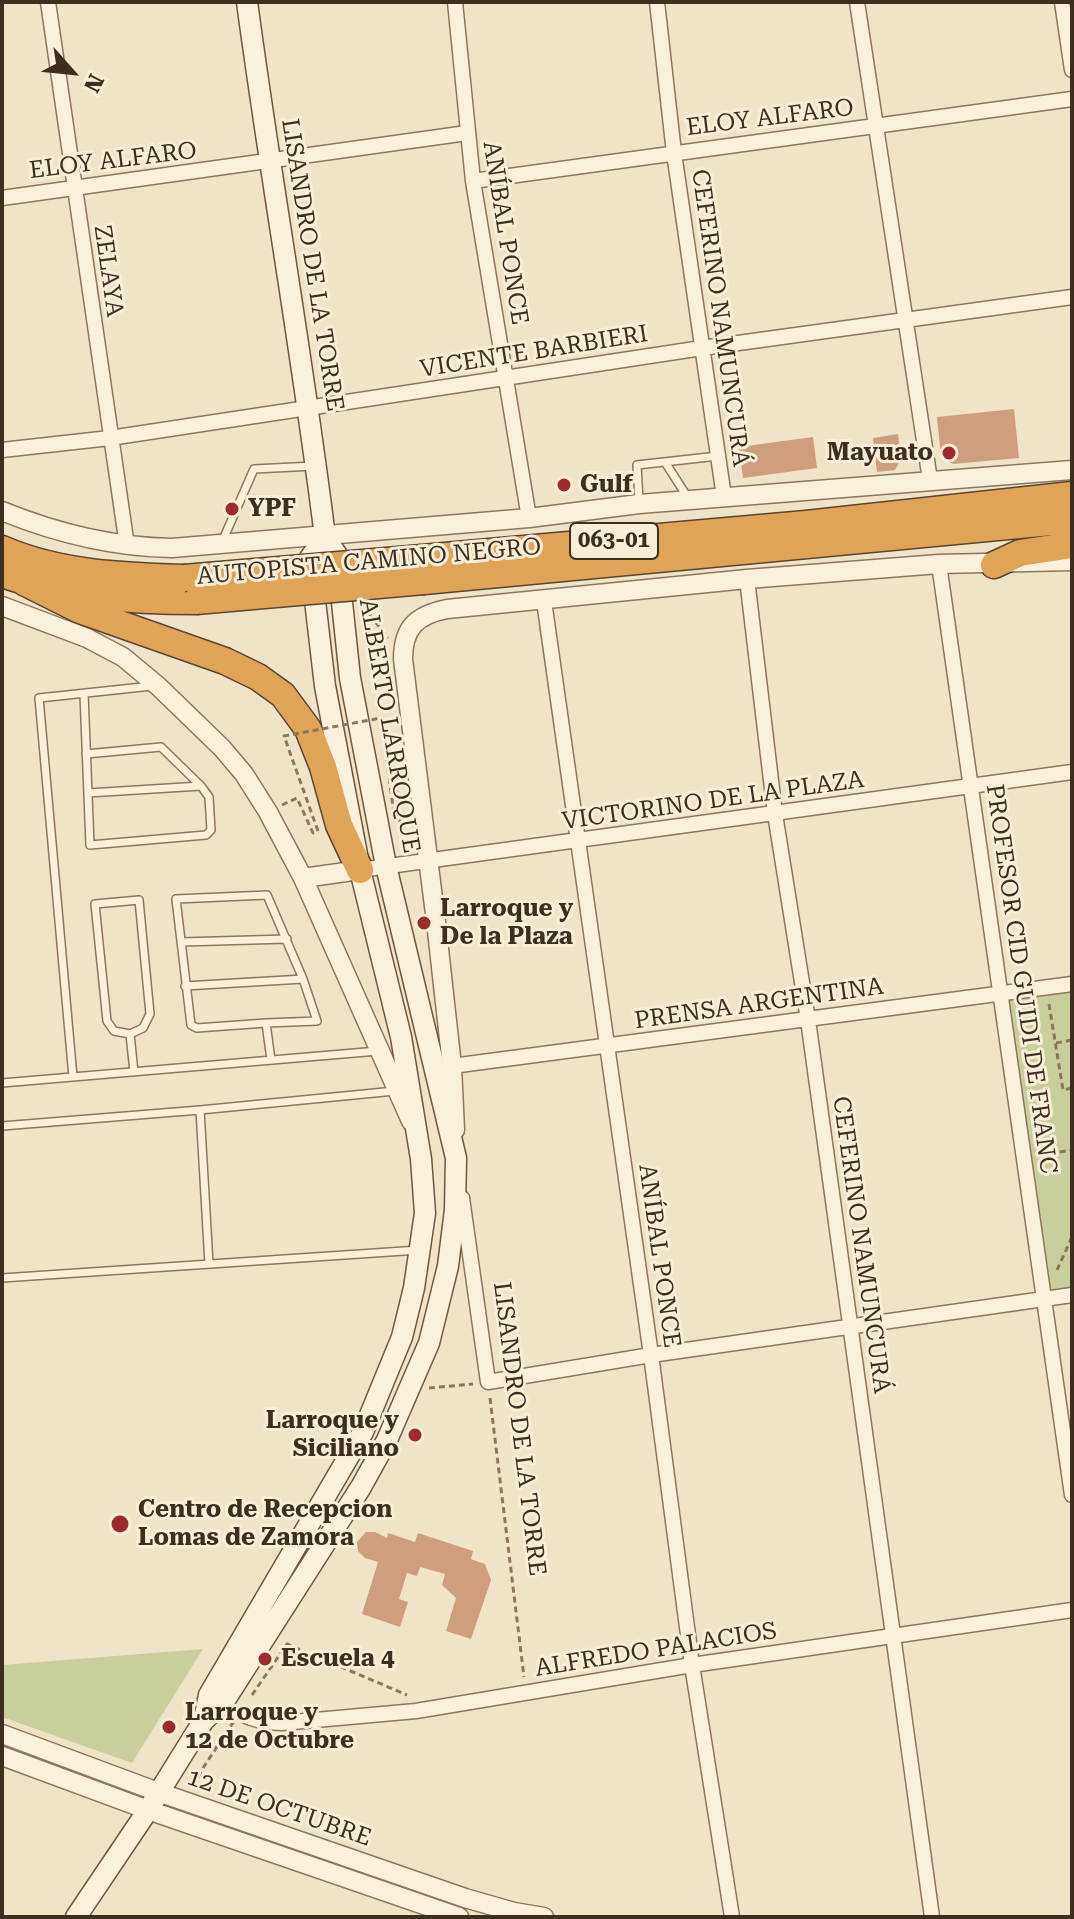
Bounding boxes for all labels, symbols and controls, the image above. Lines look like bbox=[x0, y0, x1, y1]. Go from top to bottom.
north arrow bbox=[32, 32, 112, 112]
text: N bbox=[79, 70, 109, 96]
street label: ELOY ALFARO bbox=[685, 93, 855, 143]
street label: LISANDRO DE LA TORRE bbox=[275, 117, 349, 413]
street label: ELOY ALFARO bbox=[28, 136, 198, 186]
street label: ANÍBAL PONCE bbox=[476, 139, 534, 327]
street label: CEFERINO NAMUNCURÁ bbox=[685, 168, 755, 468]
street label: ZELAYA bbox=[87, 223, 129, 319]
street label: VICENTE BARBIERI bbox=[418, 320, 650, 384]
place label: Mayuato bbox=[827, 439, 933, 467]
marker: Mayuato bbox=[940, 444, 958, 462]
place label: Gulf bbox=[580, 471, 633, 499]
marker: Gulf bbox=[555, 476, 573, 494]
place label: YPF bbox=[248, 495, 296, 523]
marker: YPF bbox=[223, 500, 241, 518]
road number: 063-01 bbox=[570, 523, 658, 559]
street label: AUTOPISTA CAMINO NEGRO bbox=[196, 533, 542, 591]
street label: ALBERTO LARROQUE bbox=[352, 597, 426, 855]
street label: VICTORINO DE LA PLAZA bbox=[560, 766, 866, 836]
street label: PROFESOR CID GUIDI DE FRANC bbox=[979, 782, 1063, 1176]
place label: Larroque y De la Plaza bbox=[440, 895, 573, 951]
marker: Larroque y De la Plaza bbox=[415, 914, 433, 932]
street label: PRENSA ARGENTINA bbox=[633, 972, 885, 1036]
street label: CEFERINO NAMUNCURÁ bbox=[826, 1095, 896, 1395]
street label: ANÍBAL PONCE bbox=[632, 1162, 686, 1350]
street label: LISANDRO DE LA TORRE bbox=[487, 1280, 551, 1578]
place label: Larroque y Siciliano bbox=[266, 1407, 399, 1463]
marker: Larroque y Siciliano bbox=[406, 1426, 424, 1444]
place label: Centro de Recepcion Lomas de Zamora bbox=[138, 1496, 392, 1552]
marker: Centro de Recepcion Lomas de Zamora bbox=[109, 1513, 131, 1535]
street label: ALFREDO PALACIOS bbox=[533, 1617, 779, 1683]
place label: Escuela 4 bbox=[281, 1645, 394, 1673]
marker: Escuela 4 bbox=[256, 1650, 274, 1668]
place label: Larroque y 12 de Octubre bbox=[185, 1699, 354, 1755]
marker: Larroque y 12 de Octubre bbox=[160, 1718, 178, 1736]
street label: 12 DE OCTUBRE bbox=[183, 1763, 375, 1853]

